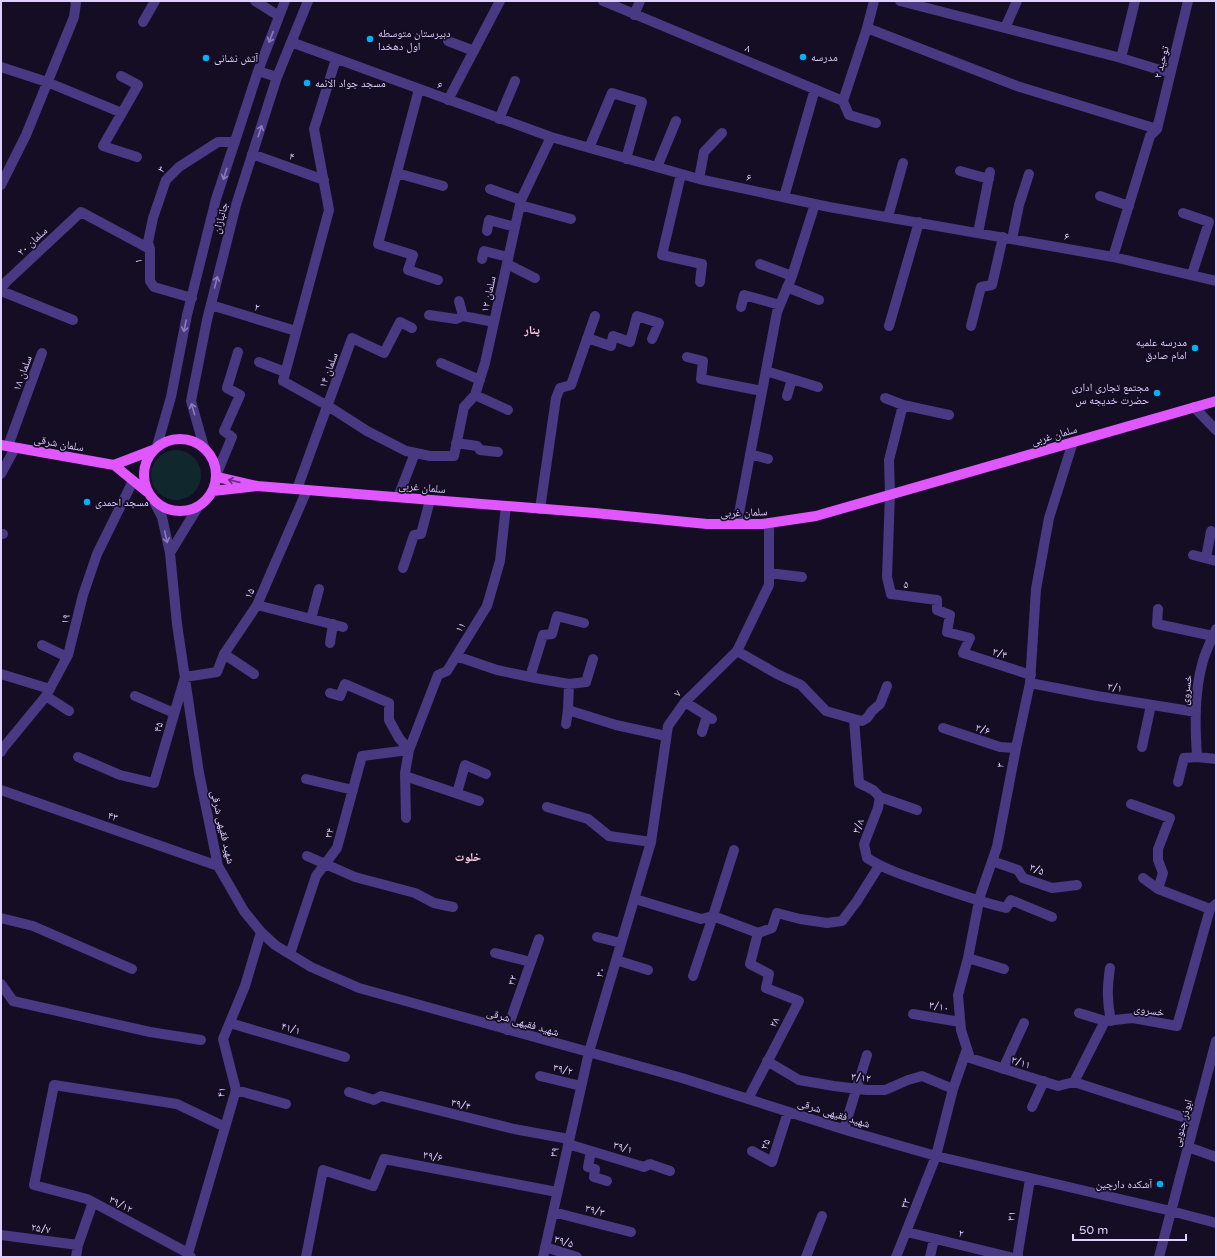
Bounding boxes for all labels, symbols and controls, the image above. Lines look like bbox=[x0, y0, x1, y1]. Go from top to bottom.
place label: دبیرستان متوسطه اول دهخدا bbox=[378, 27, 451, 53]
one-way arrow bbox=[267, 31, 274, 43]
marker: دبیرستان متوسطه اول دهخدا bbox=[365, 34, 375, 44]
street label: ۸ bbox=[743, 42, 753, 55]
street label: توحید ۲ bbox=[1151, 44, 1172, 80]
place label: مدرسه bbox=[811, 51, 838, 64]
place label: آتش نشانی bbox=[214, 52, 258, 65]
marker: مدرسه bbox=[798, 52, 808, 62]
marker: آتش نشانی bbox=[201, 53, 211, 63]
place label: مسجد جواد الائمه bbox=[315, 77, 386, 90]
marker: مسجد جواد الائمه bbox=[302, 78, 312, 88]
street label: ۶ bbox=[435, 79, 444, 92]
one-way arrow bbox=[257, 124, 264, 137]
street label: ۴ bbox=[287, 150, 296, 163]
street label: ۳ bbox=[155, 163, 168, 175]
one-way arrow bbox=[221, 167, 228, 180]
street label: ۶ bbox=[745, 171, 753, 184]
street label: جانبازان bbox=[210, 201, 231, 235]
street label: سلمان ۲۰ bbox=[15, 224, 50, 259]
street label: ۶ bbox=[1063, 230, 1071, 243]
street label: ۱ bbox=[132, 259, 145, 263]
street label: سلمان ۱۲ bbox=[478, 275, 499, 313]
one-way arrow bbox=[213, 276, 221, 289]
street label: ۲ bbox=[253, 301, 261, 314]
one-way arrow bbox=[181, 320, 189, 333]
district label: پنار bbox=[523, 323, 540, 337]
place label: مدرسه علمیه امام صادق bbox=[1136, 336, 1187, 362]
marker: مدرسه علمیه امام صادق bbox=[1190, 343, 1200, 353]
street label: سلمان ۱۴ bbox=[316, 351, 341, 390]
street label: سلمان ۱۸ bbox=[10, 354, 35, 393]
place label: مجتمع تجاری اداری حضرت خدیجه س bbox=[1071, 381, 1149, 407]
marker: مجتمع تجاری اداری حضرت خدیجه س bbox=[1152, 388, 1162, 398]
one-way arrow bbox=[189, 403, 196, 416]
street label: سلمان غربی bbox=[1030, 423, 1079, 448]
street label: سلمان شرقی bbox=[33, 433, 85, 454]
one-way arrow bbox=[228, 476, 241, 484]
street label: سلمان غربی bbox=[398, 479, 446, 496]
place label: مسجد احمدی bbox=[95, 496, 149, 509]
marker: مسجد احمدی bbox=[82, 497, 92, 507]
street label: سلمان غربی bbox=[720, 505, 768, 520]
one-way arrow bbox=[163, 530, 171, 543]
street label: ۵ bbox=[902, 578, 909, 591]
street label: ۱۵ bbox=[241, 586, 257, 600]
street label: ۱۹ bbox=[58, 613, 73, 625]
street label: ۱۱ bbox=[452, 620, 469, 635]
street label: ۳/۴ bbox=[991, 645, 1009, 662]
street label: خسروی bbox=[1178, 674, 1195, 706]
street label: ۳/۱ bbox=[1107, 680, 1123, 695]
street label: ۷ bbox=[671, 687, 684, 699]
street label: ۴۵ bbox=[151, 721, 166, 734]
street label: ۳/۶ bbox=[974, 721, 992, 738]
street label: ۳ bbox=[994, 761, 1007, 769]
street label: شهید فقیهی شرقی bbox=[208, 789, 237, 865]
street label: ۴۳ bbox=[106, 809, 120, 824]
street label: ۳/۸ bbox=[850, 817, 867, 835]
street label: ۳۴ bbox=[322, 827, 337, 840]
district label: خلوت bbox=[455, 850, 481, 864]
street label: ۳/۵ bbox=[1028, 861, 1046, 878]
street label: ۳۰ bbox=[593, 966, 608, 979]
street label: ۳۲ bbox=[505, 973, 520, 987]
street label: ۳/۱۰ bbox=[928, 998, 950, 1015]
street label: خسروی bbox=[1133, 1002, 1165, 1019]
street label: شهید فقیهی شرقی bbox=[485, 1006, 561, 1039]
street label: ۲۸ bbox=[766, 1015, 783, 1030]
street label: ۴۱/۱ bbox=[280, 1019, 302, 1038]
street label: ۳/۱۱ bbox=[1009, 1053, 1032, 1072]
street label: ۳۹/۲ bbox=[552, 1061, 574, 1078]
street label: ۳/۱۲ bbox=[850, 1070, 871, 1085]
street label: ۴۱ bbox=[214, 1086, 229, 1098]
street label: ۳۹/۴ bbox=[450, 1096, 472, 1113]
street label: شهید فقیهی شرقی bbox=[796, 1096, 872, 1131]
street label: ابوذر جنوبی bbox=[1170, 1098, 1195, 1148]
street label: ۳۵ bbox=[758, 1137, 773, 1151]
street label: ۳۹/۱ bbox=[612, 1138, 634, 1157]
street label: ۳۹ bbox=[547, 1146, 562, 1158]
street label: ۳۹/۶ bbox=[422, 1148, 444, 1165]
place label: آشکده دارچین bbox=[1096, 1178, 1152, 1191]
marker: آشکده دارچین bbox=[1155, 1179, 1165, 1189]
street label: ۳۹/۱۲ bbox=[107, 1193, 135, 1216]
street label: ۳۳ bbox=[898, 1196, 913, 1210]
street label: ۳۹/۳ bbox=[584, 1202, 606, 1219]
street label: ۳۱ bbox=[1004, 1210, 1019, 1222]
scale bar bbox=[1073, 1216, 1186, 1242]
street label: ۲۵/۷ bbox=[30, 1221, 52, 1236]
text: 50 m bbox=[1079, 1223, 1108, 1237]
street label: ۲ bbox=[957, 1227, 965, 1240]
street label: ۳۹/۵ bbox=[553, 1232, 575, 1251]

